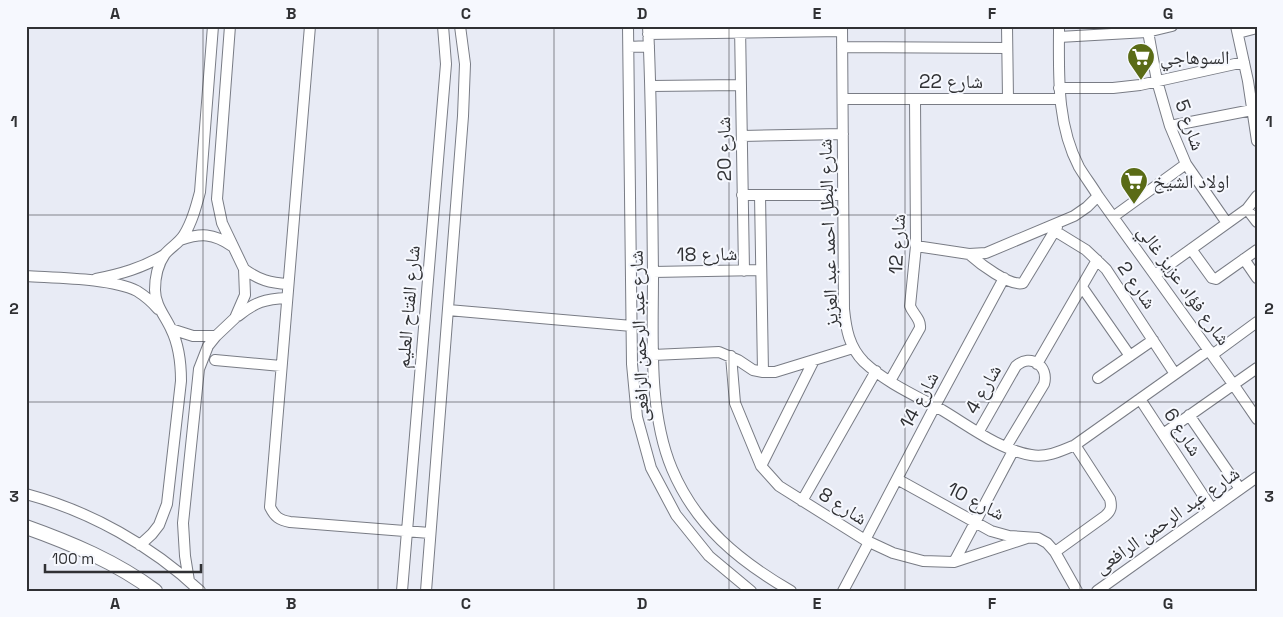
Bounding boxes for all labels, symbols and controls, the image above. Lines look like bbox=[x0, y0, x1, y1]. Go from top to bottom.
text: A bbox=[110, 3, 120, 24]
text: B bbox=[286, 3, 296, 24]
text: C bbox=[461, 3, 471, 24]
text: D bbox=[637, 3, 647, 24]
text: E bbox=[813, 3, 822, 24]
text: F bbox=[988, 3, 997, 24]
text: G bbox=[1163, 3, 1173, 24]
supermarket icon: السوهاجي bbox=[1126, 42, 1156, 81]
place label: السوهاجي bbox=[1160, 45, 1230, 72]
street label: شارع 22 bbox=[919, 69, 983, 94]
street label: شارع 5 bbox=[1169, 96, 1211, 154]
text: 1 bbox=[10, 111, 18, 132]
text: 1 bbox=[1265, 111, 1273, 132]
street label: شارع 20 bbox=[711, 116, 737, 182]
street label: شارع البطل احمد عبد العزيز bbox=[812, 138, 844, 329]
supermarket icon: اولاد الشيخ bbox=[1119, 166, 1149, 205]
place label: اولاد الشيخ bbox=[1153, 169, 1230, 194]
street label: شارع 12 bbox=[883, 213, 911, 275]
street label: شارع فؤاد عزيز غالي bbox=[1130, 220, 1236, 352]
street label: شارع 18 bbox=[676, 241, 738, 267]
street label: شارع الفتاح العليم bbox=[390, 244, 426, 370]
street label: شارع عبد الرحمن الرافعى bbox=[624, 250, 654, 422]
street label: شارع 2 bbox=[1112, 256, 1162, 314]
text: 2 bbox=[9, 298, 19, 319]
text: 2 bbox=[1264, 298, 1274, 319]
street label: شارع 4 bbox=[959, 360, 1007, 418]
street label: شارع 14 bbox=[894, 367, 944, 433]
street label: شارع 6 bbox=[1158, 403, 1208, 461]
street label: شارع عبد الرحمن الرافعى bbox=[1089, 460, 1245, 580]
street label: شارع 10 bbox=[943, 476, 1009, 526]
street label: شارع 8 bbox=[814, 481, 872, 531]
text: 3 bbox=[9, 486, 19, 507]
text: 3 bbox=[1264, 486, 1274, 507]
scale bar bbox=[45, 542, 201, 574]
text: 100 m bbox=[52, 549, 94, 568]
text: A bbox=[110, 593, 120, 614]
text: B bbox=[286, 593, 296, 614]
text: C bbox=[461, 593, 471, 614]
text: D bbox=[637, 593, 647, 614]
text: E bbox=[813, 593, 822, 614]
text: F bbox=[988, 593, 997, 614]
text: G bbox=[1163, 593, 1173, 614]

